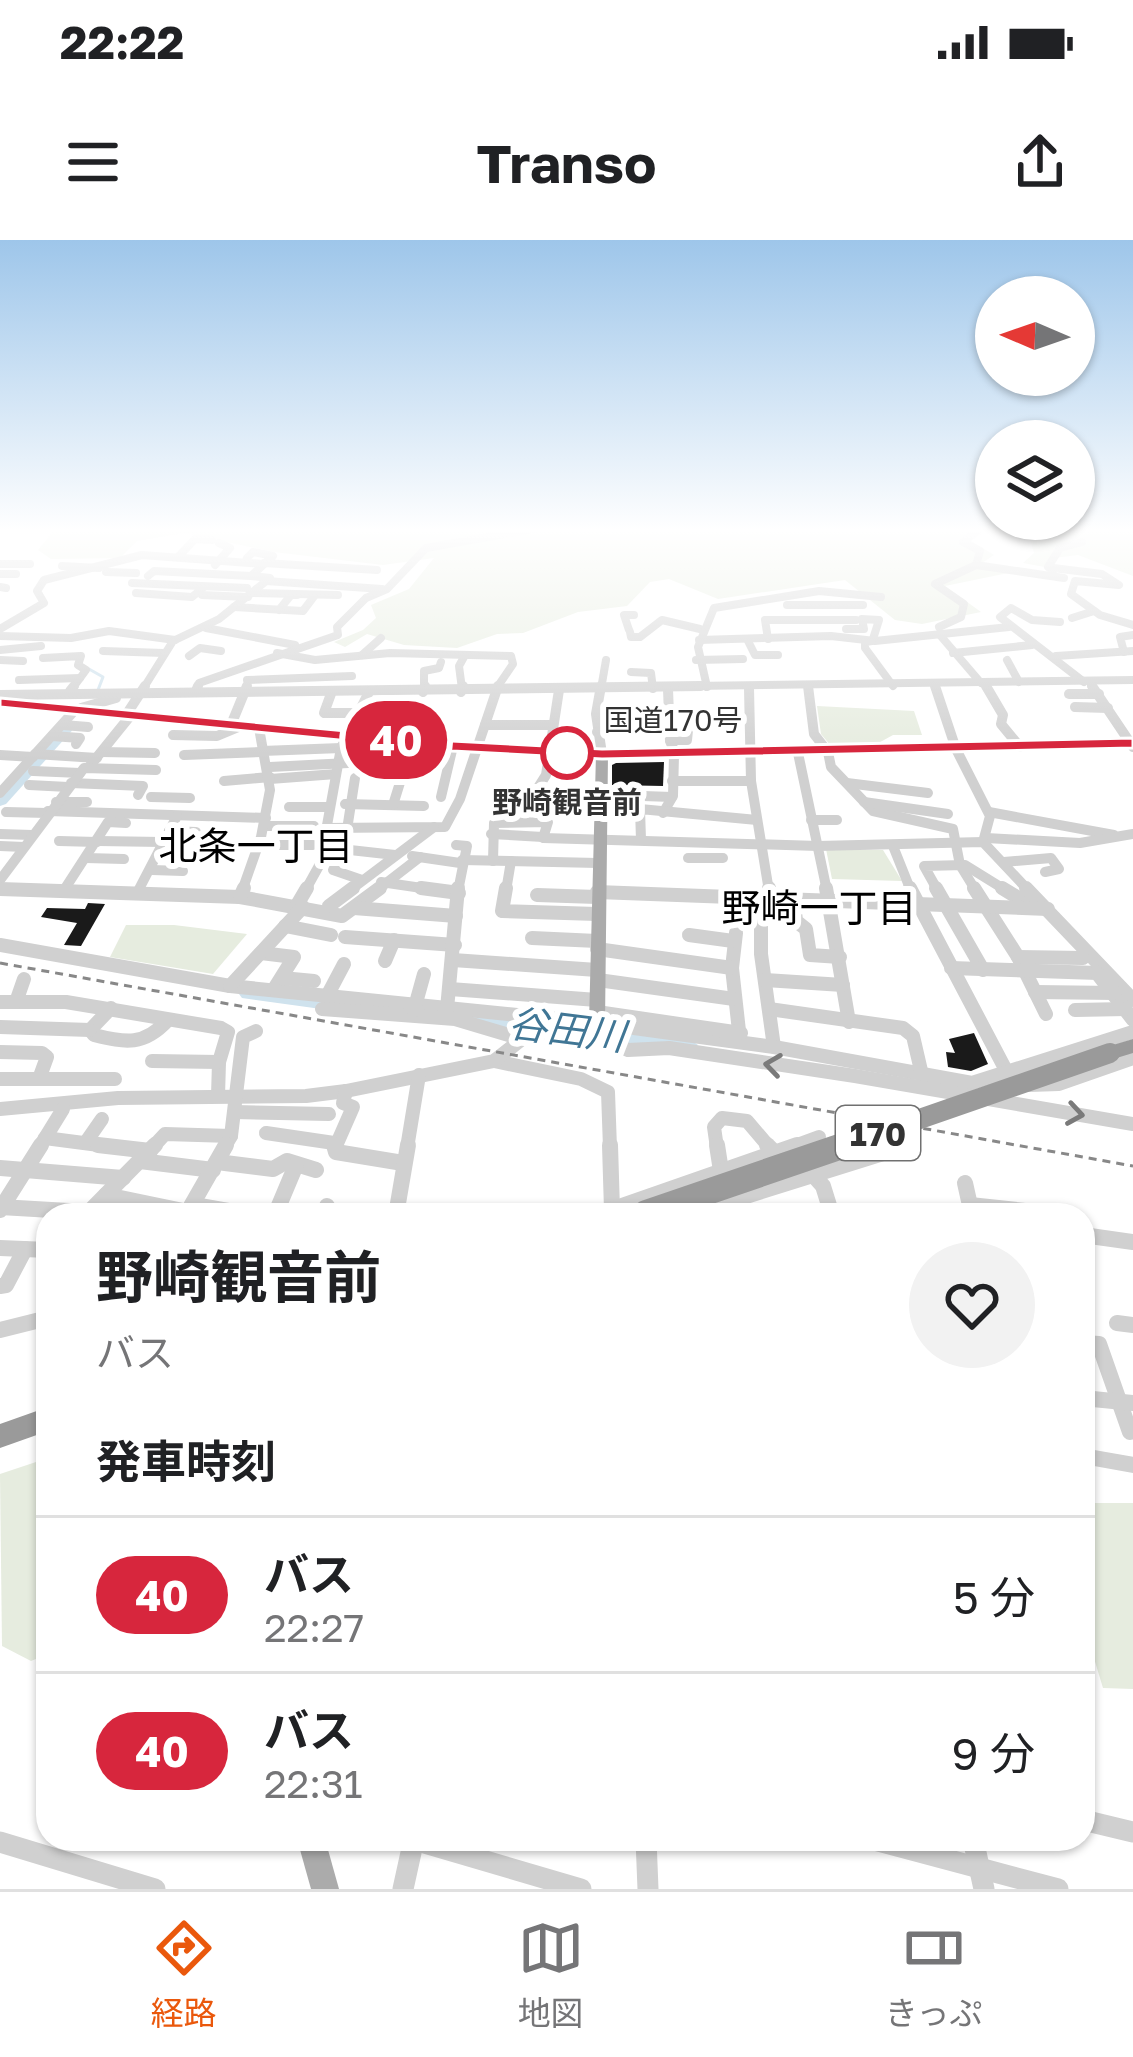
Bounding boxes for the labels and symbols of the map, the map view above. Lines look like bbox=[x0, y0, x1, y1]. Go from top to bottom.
north arrow bbox=[975, 276, 1095, 396]
line badge: 40 bbox=[342, 701, 450, 779]
street label: 国道170号 bbox=[603, 702, 743, 738]
marker: 野崎観音前 bbox=[542, 728, 592, 778]
place label: 野崎観音前 bbox=[492, 784, 642, 820]
district label: 北条一丁目 bbox=[158, 822, 354, 869]
district label: 野崎一丁目 bbox=[721, 884, 917, 931]
water label: 谷田川 bbox=[506, 999, 632, 1060]
one-way arrow bbox=[763, 1053, 783, 1079]
one-way arrow bbox=[1065, 1101, 1085, 1126]
road number: 170 bbox=[836, 1106, 920, 1160]

